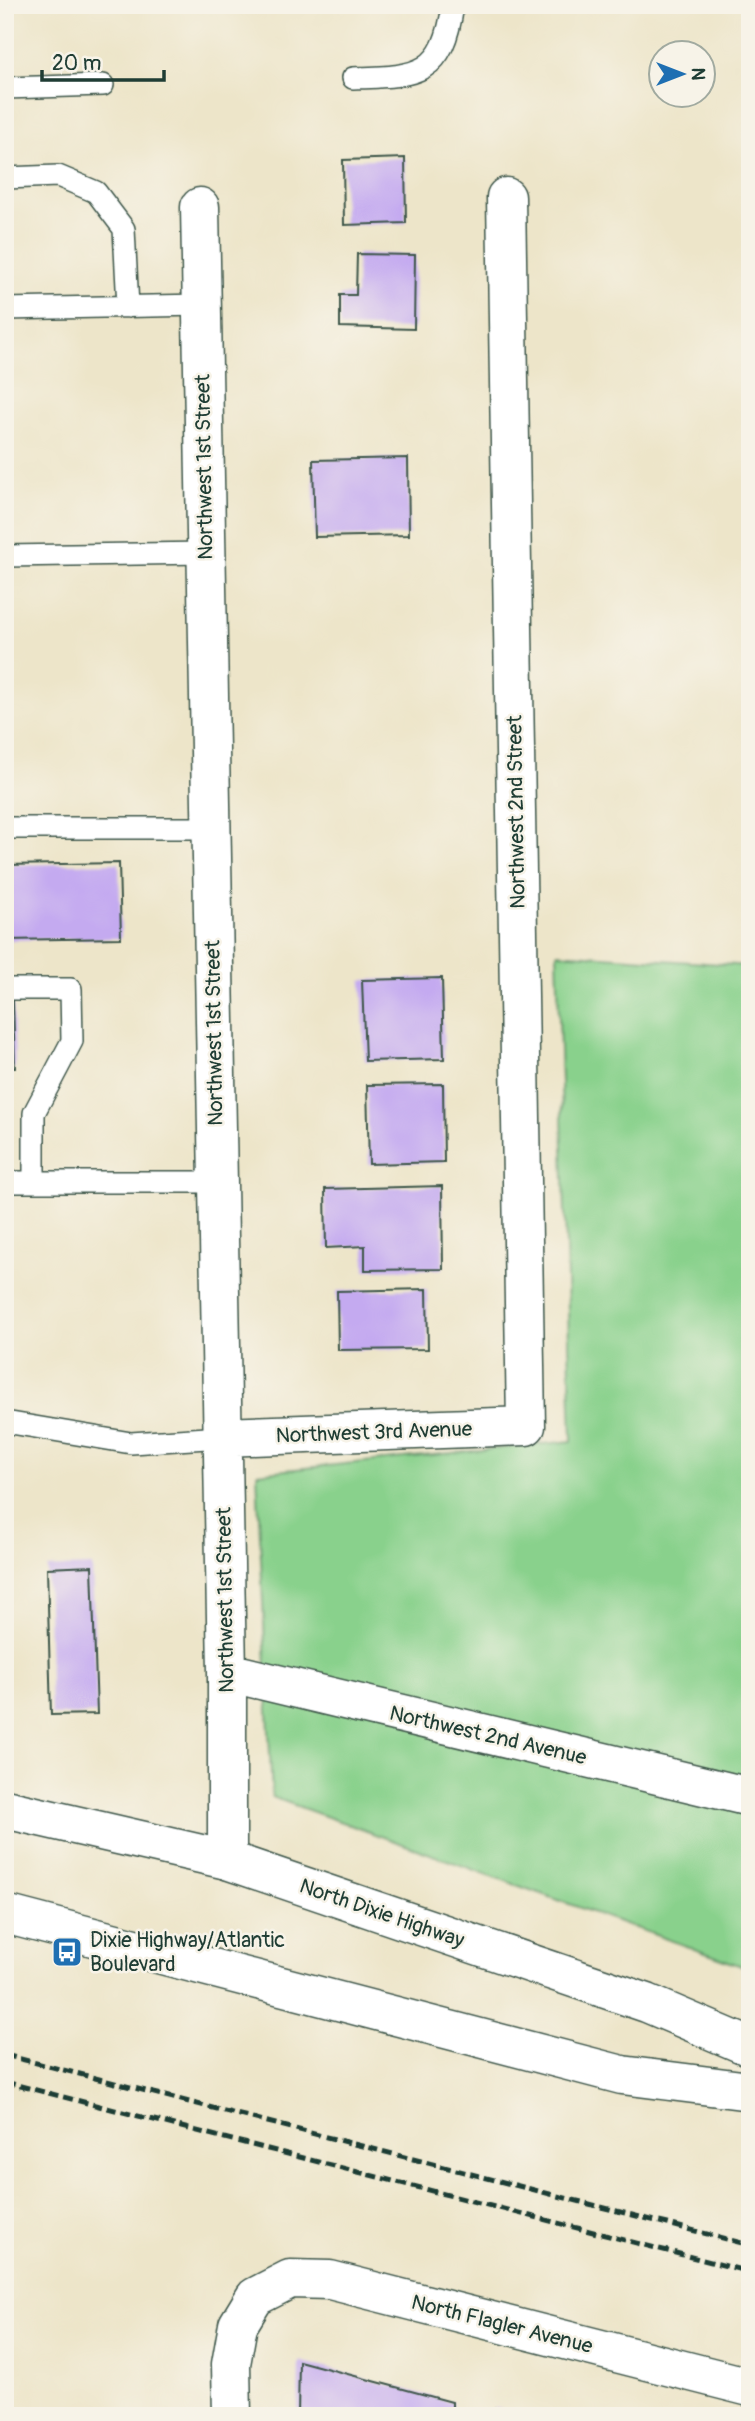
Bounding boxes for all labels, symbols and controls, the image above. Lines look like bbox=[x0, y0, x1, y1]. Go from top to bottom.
scale bar bbox=[42, 38, 164, 82]
north arrow bbox=[646, 38, 716, 108]
text: 20 m bbox=[52, 50, 101, 77]
text: N bbox=[686, 68, 710, 81]
street label: Northwest 1st Street bbox=[189, 373, 220, 560]
street label: Northwest 2nd Street bbox=[501, 714, 532, 909]
street label: Northwest 1st Street bbox=[199, 939, 230, 1126]
street label: Northwest 3rd Avenue bbox=[275, 1416, 473, 1449]
street label: Northwest 1st Street bbox=[210, 1506, 241, 1693]
street label: Northwest 2nd Avenue bbox=[387, 1700, 590, 1771]
street label: North Dixie Highway bbox=[296, 1873, 468, 1954]
place label: Dixie Highway/Atlantic Boulevard bbox=[90, 1927, 285, 1978]
bus stop icon: Dixie Highway/Atlantic Boulevard bbox=[50, 1935, 84, 1969]
street label: North Flagler Avenue bbox=[408, 2289, 596, 2360]

